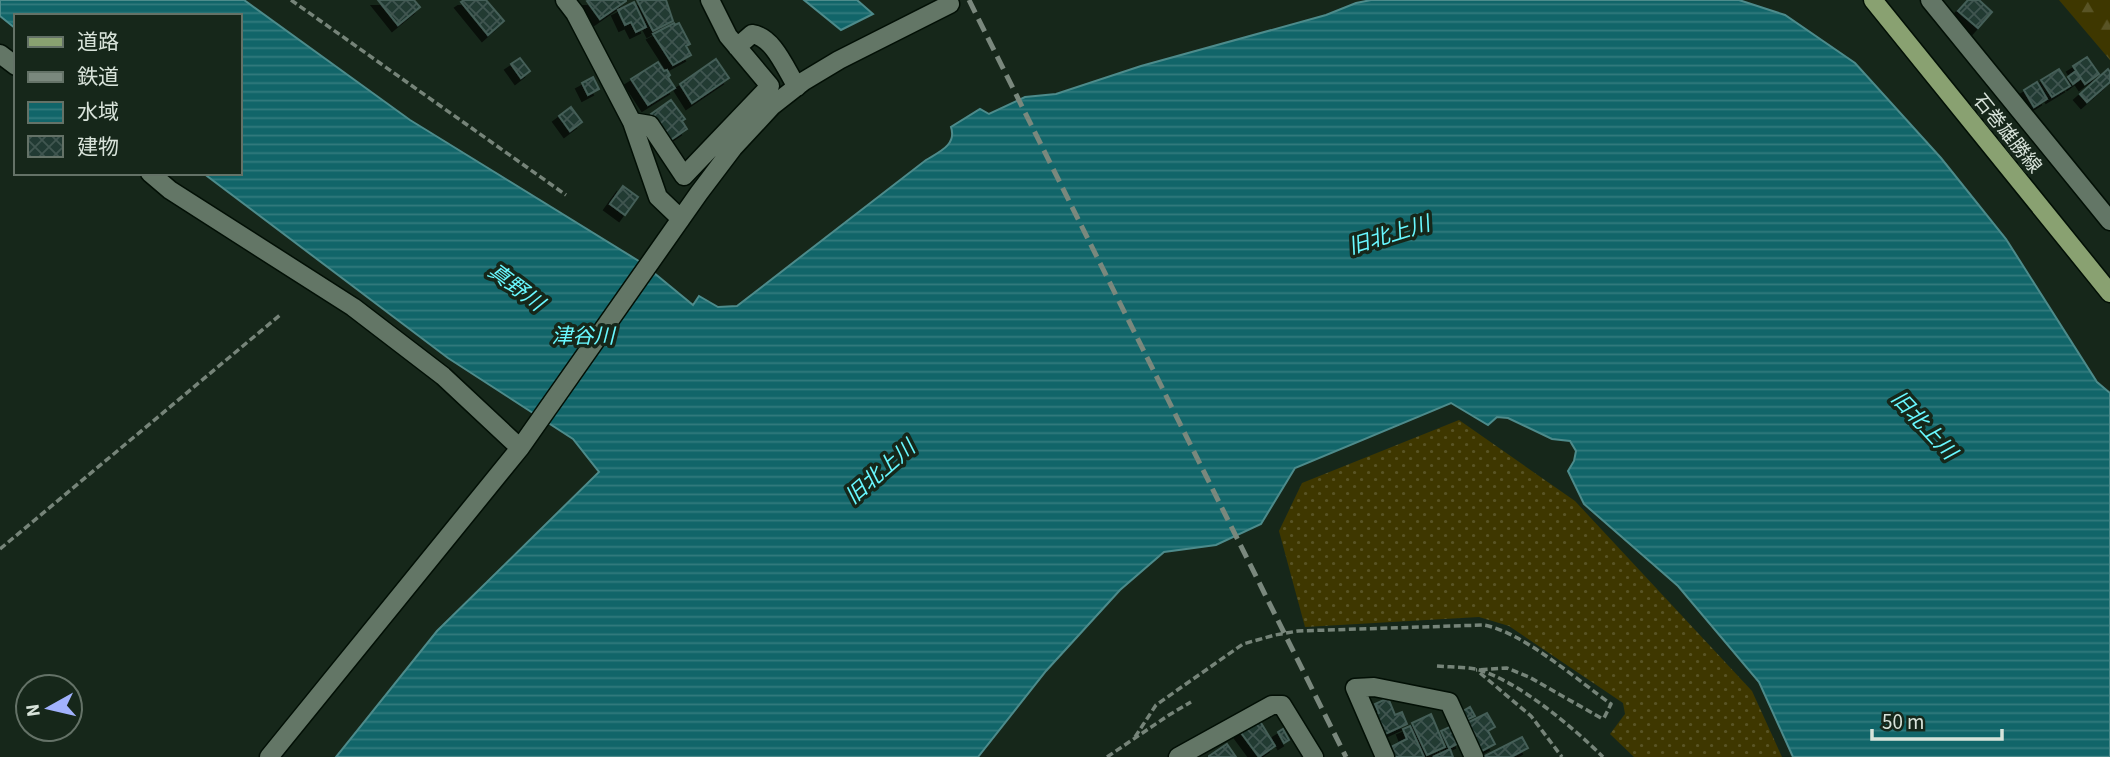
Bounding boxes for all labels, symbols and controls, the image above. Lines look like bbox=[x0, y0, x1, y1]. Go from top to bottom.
legend bbox=[14, 14, 242, 175]
text: 道路 bbox=[77, 27, 119, 57]
text: 鉄道 bbox=[77, 62, 119, 92]
street label: 石巻雄勝線 bbox=[1967, 89, 2047, 179]
text: 水域 bbox=[77, 97, 119, 127]
text: 建物 bbox=[77, 132, 119, 162]
water label: 旧北上川 bbox=[1344, 208, 1435, 262]
water label: 真野川 bbox=[482, 256, 552, 319]
water label: 津谷川 bbox=[552, 321, 616, 351]
water label: 旧北上川 bbox=[1884, 384, 1965, 467]
water label: 旧北上川 bbox=[838, 432, 923, 511]
north arrow bbox=[14, 673, 84, 743]
scale bar bbox=[1872, 698, 2002, 742]
text: N bbox=[19, 702, 48, 718]
text: 50 m bbox=[1882, 707, 1924, 737]

